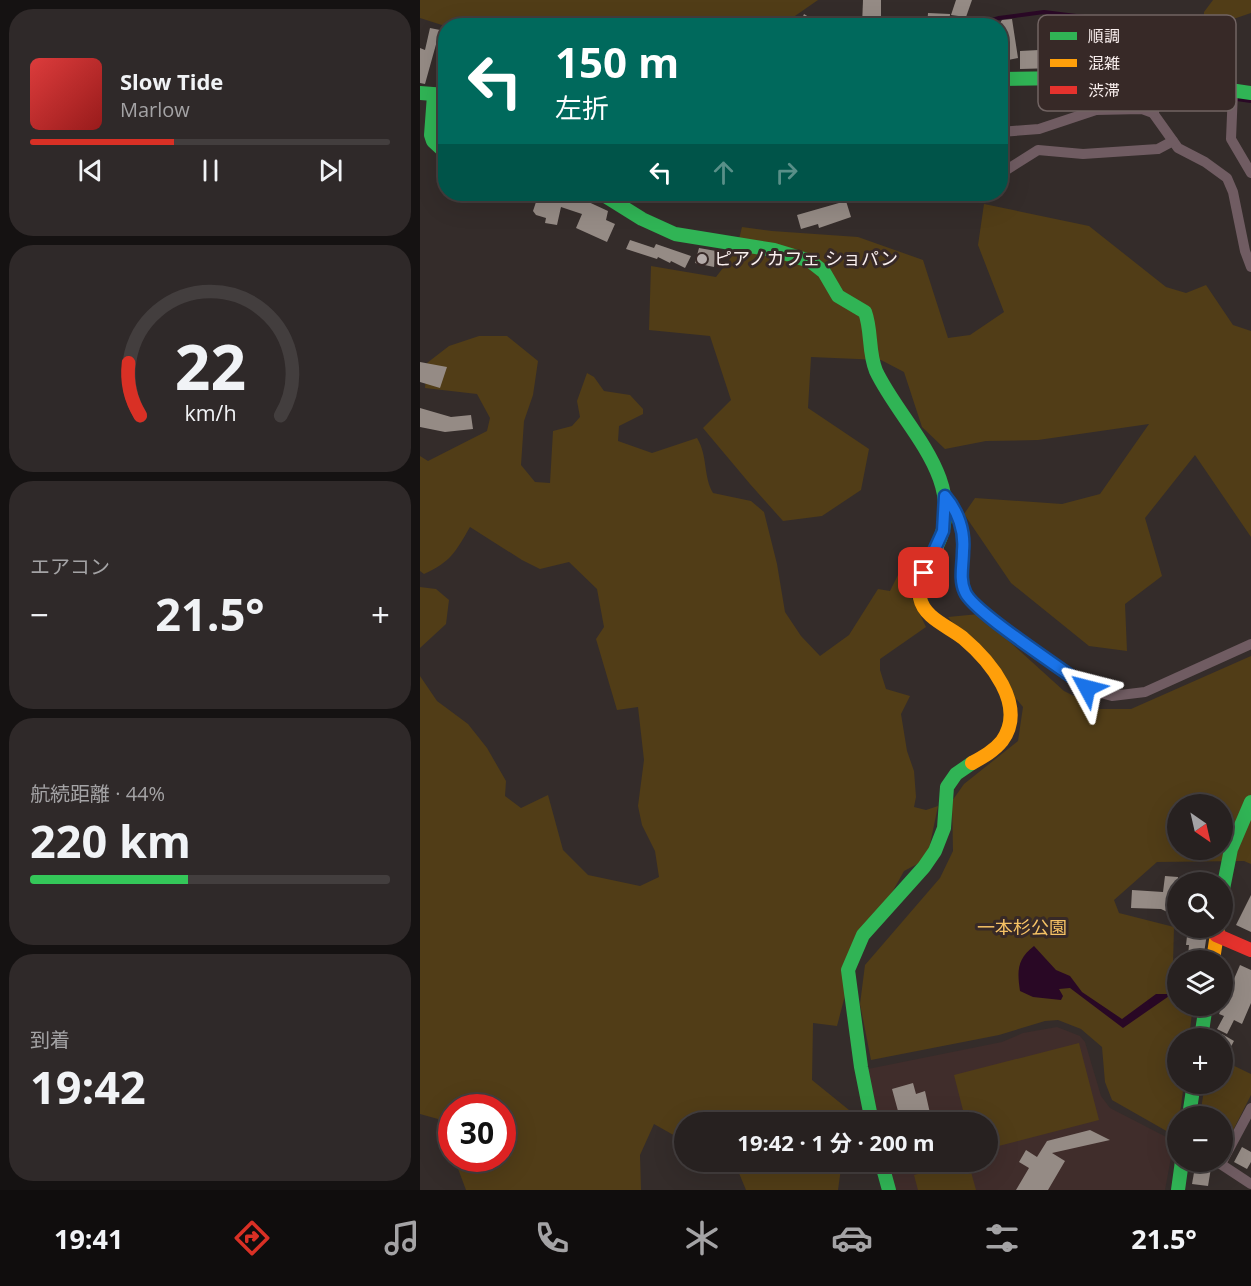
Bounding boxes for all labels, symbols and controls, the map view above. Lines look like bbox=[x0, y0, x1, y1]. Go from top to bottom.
legend bbox=[1038, 15, 1236, 111]
text: 順調 bbox=[1088, 25, 1120, 47]
text: 150 m bbox=[555, 33, 679, 90]
icon: left bbox=[456, 42, 534, 120]
text: 混雑 bbox=[1088, 52, 1120, 74]
text: Slow Tide bbox=[120, 66, 223, 96]
text: 渋滞 bbox=[1088, 79, 1120, 101]
text: 左折 bbox=[555, 89, 609, 126]
text: Marlow bbox=[120, 96, 190, 123]
icon: previous bbox=[74, 154, 107, 187]
icon: pause bbox=[194, 154, 227, 187]
icon: next bbox=[314, 154, 347, 187]
icon: left bbox=[644, 156, 677, 189]
icon: ahead bbox=[707, 156, 740, 189]
icon: right bbox=[770, 156, 803, 189]
place label: ピアノカフェ ショパン bbox=[714, 246, 898, 270]
marker: ピアノカフェ ショパン bbox=[695, 252, 709, 266]
text: 22 bbox=[174, 323, 246, 408]
text: km/h bbox=[184, 398, 236, 427]
pin bbox=[898, 547, 949, 598]
text: エアコン bbox=[30, 553, 110, 580]
icon: arrive bbox=[907, 556, 940, 589]
text: 21.5° bbox=[155, 583, 265, 644]
text: − bbox=[30, 592, 49, 637]
text: + bbox=[371, 592, 390, 637]
position arrow bbox=[1055, 656, 1119, 720]
text: 航続距離 · 44% bbox=[30, 780, 165, 807]
north arrow bbox=[1167, 794, 1233, 860]
map controls bbox=[1167, 794, 1233, 1172]
text: 220 km bbox=[30, 810, 191, 871]
button: search bbox=[1167, 872, 1233, 938]
park label: 一本杉公園 bbox=[977, 915, 1067, 939]
button: layers bbox=[1167, 950, 1233, 1016]
text: 到着 bbox=[30, 1026, 70, 1053]
button: + bbox=[1167, 1028, 1233, 1094]
text: 19:42 bbox=[30, 1056, 146, 1117]
speed limit sign: 30 bbox=[438, 1094, 516, 1172]
button: − bbox=[1167, 1106, 1233, 1172]
text: 19:42 · 1 分 · 200 m bbox=[737, 1127, 935, 1157]
icon: directions bbox=[231, 1217, 273, 1259]
icon: music bbox=[381, 1217, 423, 1259]
icon: phone bbox=[531, 1217, 573, 1259]
icon: climate bbox=[681, 1217, 723, 1259]
icon: car bbox=[831, 1217, 873, 1259]
icon: filters bbox=[981, 1217, 1023, 1259]
text: 19:41 bbox=[54, 1220, 123, 1257]
text: 21.5° bbox=[1131, 1220, 1197, 1257]

